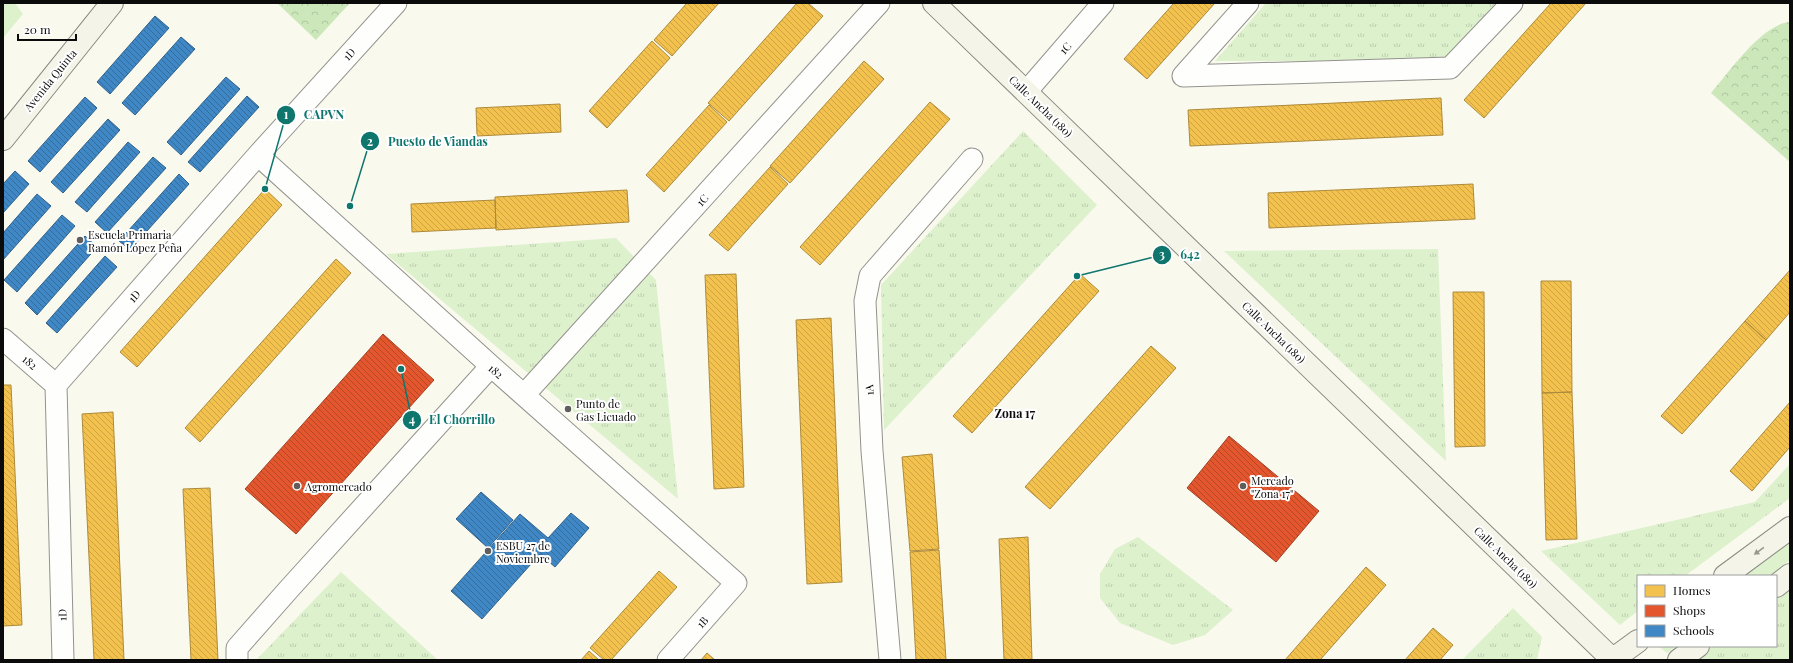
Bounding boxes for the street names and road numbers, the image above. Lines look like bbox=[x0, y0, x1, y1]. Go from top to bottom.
street label: 1C bbox=[1056, 39, 1074, 57]
street label: 1D bbox=[339, 44, 359, 63]
street label: Avenida Quinta bbox=[20, 45, 80, 115]
street label: Calle Ancha (180) bbox=[1006, 72, 1076, 140]
street label: 1C bbox=[693, 191, 711, 209]
street label: 1D bbox=[124, 287, 144, 305]
street label: Calle Ancha (180) bbox=[1239, 298, 1309, 366]
street label: 182 bbox=[19, 351, 41, 373]
street label: 182 bbox=[485, 360, 507, 382]
street label: 1A bbox=[861, 384, 877, 396]
street label: Calle Ancha (180) bbox=[1471, 523, 1541, 591]
street label: 1D bbox=[54, 609, 70, 621]
street label: 1B bbox=[693, 613, 711, 631]

